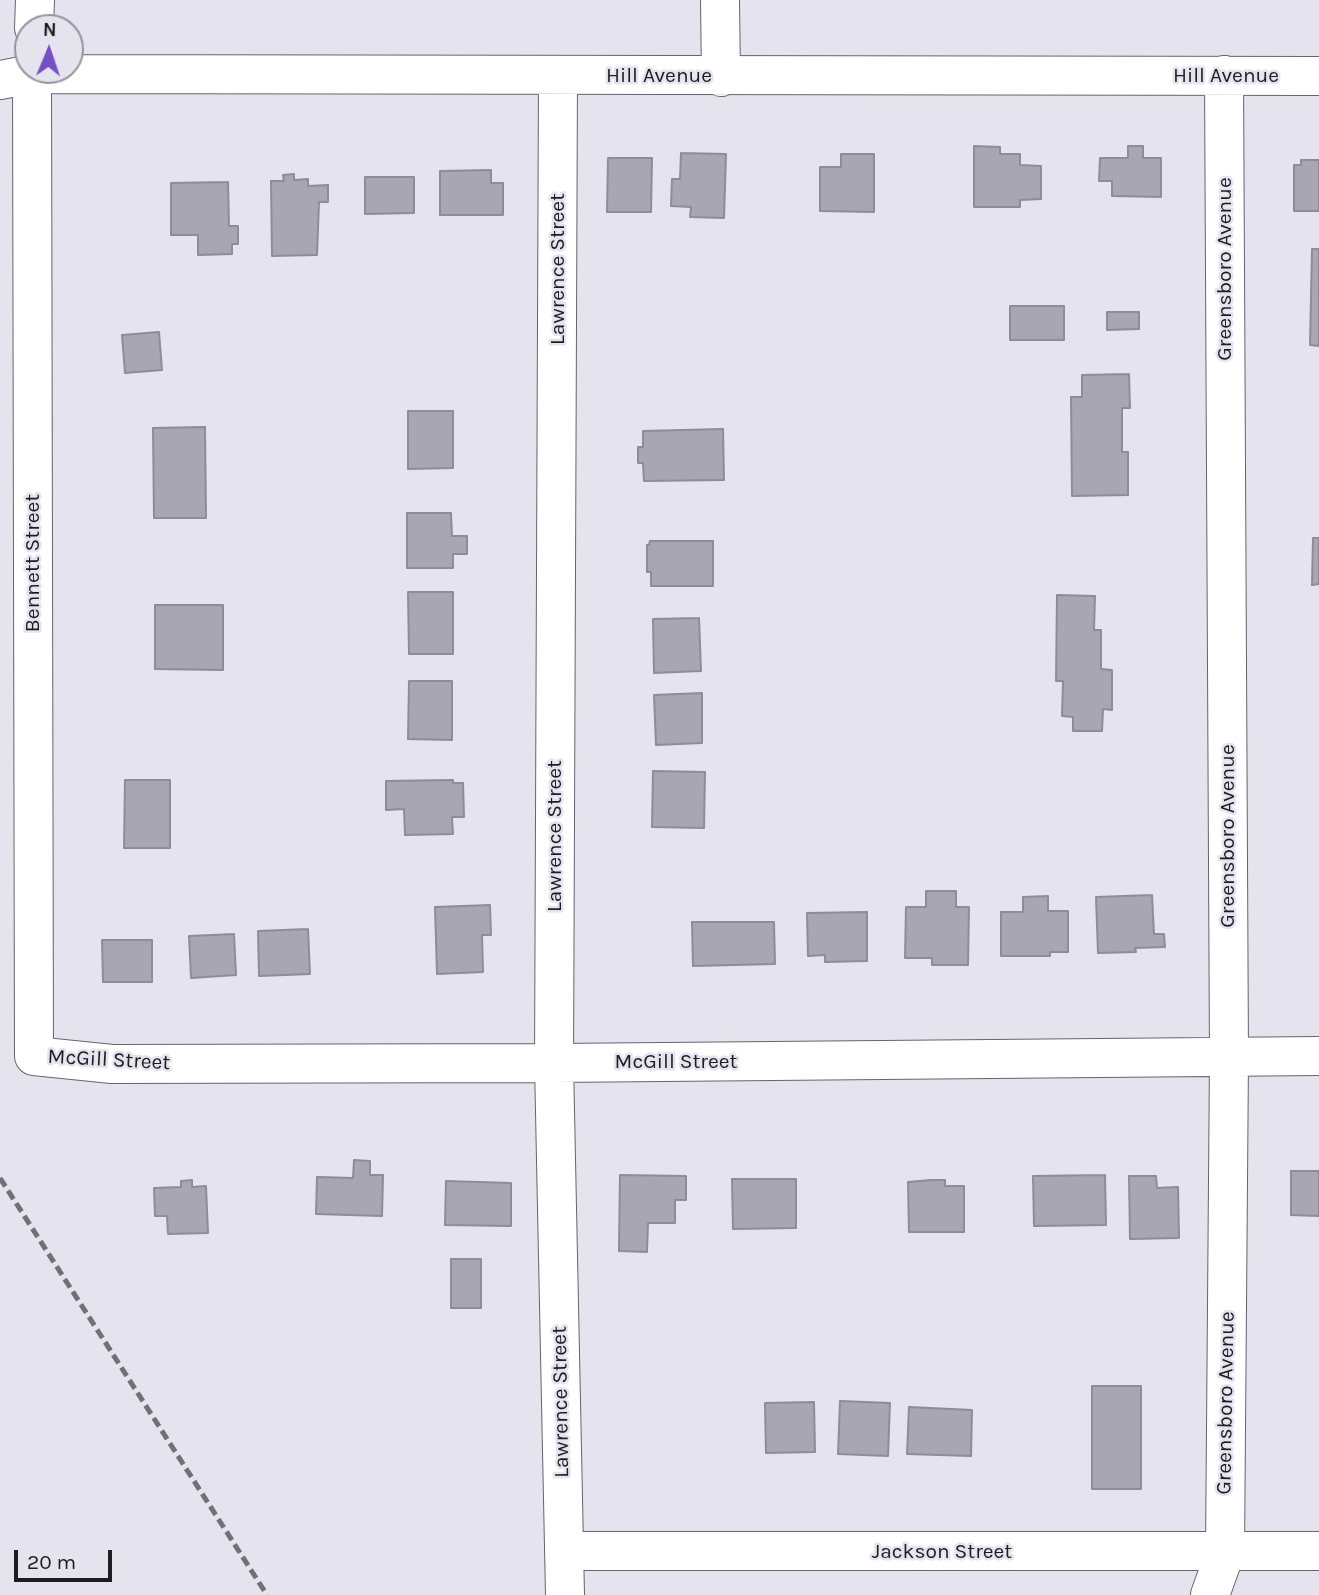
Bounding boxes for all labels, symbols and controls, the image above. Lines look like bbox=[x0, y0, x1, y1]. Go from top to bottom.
north arrow bbox=[14, 14, 84, 84]
text: N bbox=[42, 19, 57, 41]
street label: Hill Avenue bbox=[606, 63, 712, 89]
street label: Hill Avenue bbox=[1173, 63, 1279, 89]
street label: Greensboro Avenue bbox=[1212, 177, 1238, 361]
street label: Lawrence Street bbox=[545, 193, 571, 345]
street label: Bennett Street bbox=[20, 494, 46, 632]
street label: Greensboro Avenue bbox=[1215, 744, 1241, 928]
street label: Lawrence Street bbox=[542, 760, 568, 912]
street label: McGill Street bbox=[47, 1044, 171, 1076]
street label: McGill Street bbox=[615, 1049, 737, 1075]
street label: Greensboro Avenue bbox=[1212, 1311, 1240, 1495]
street label: Lawrence Street bbox=[547, 1326, 575, 1478]
scale bar bbox=[18, 1536, 116, 1580]
street label: Jackson Street bbox=[872, 1539, 1012, 1565]
text: 20 m bbox=[27, 1550, 76, 1574]

